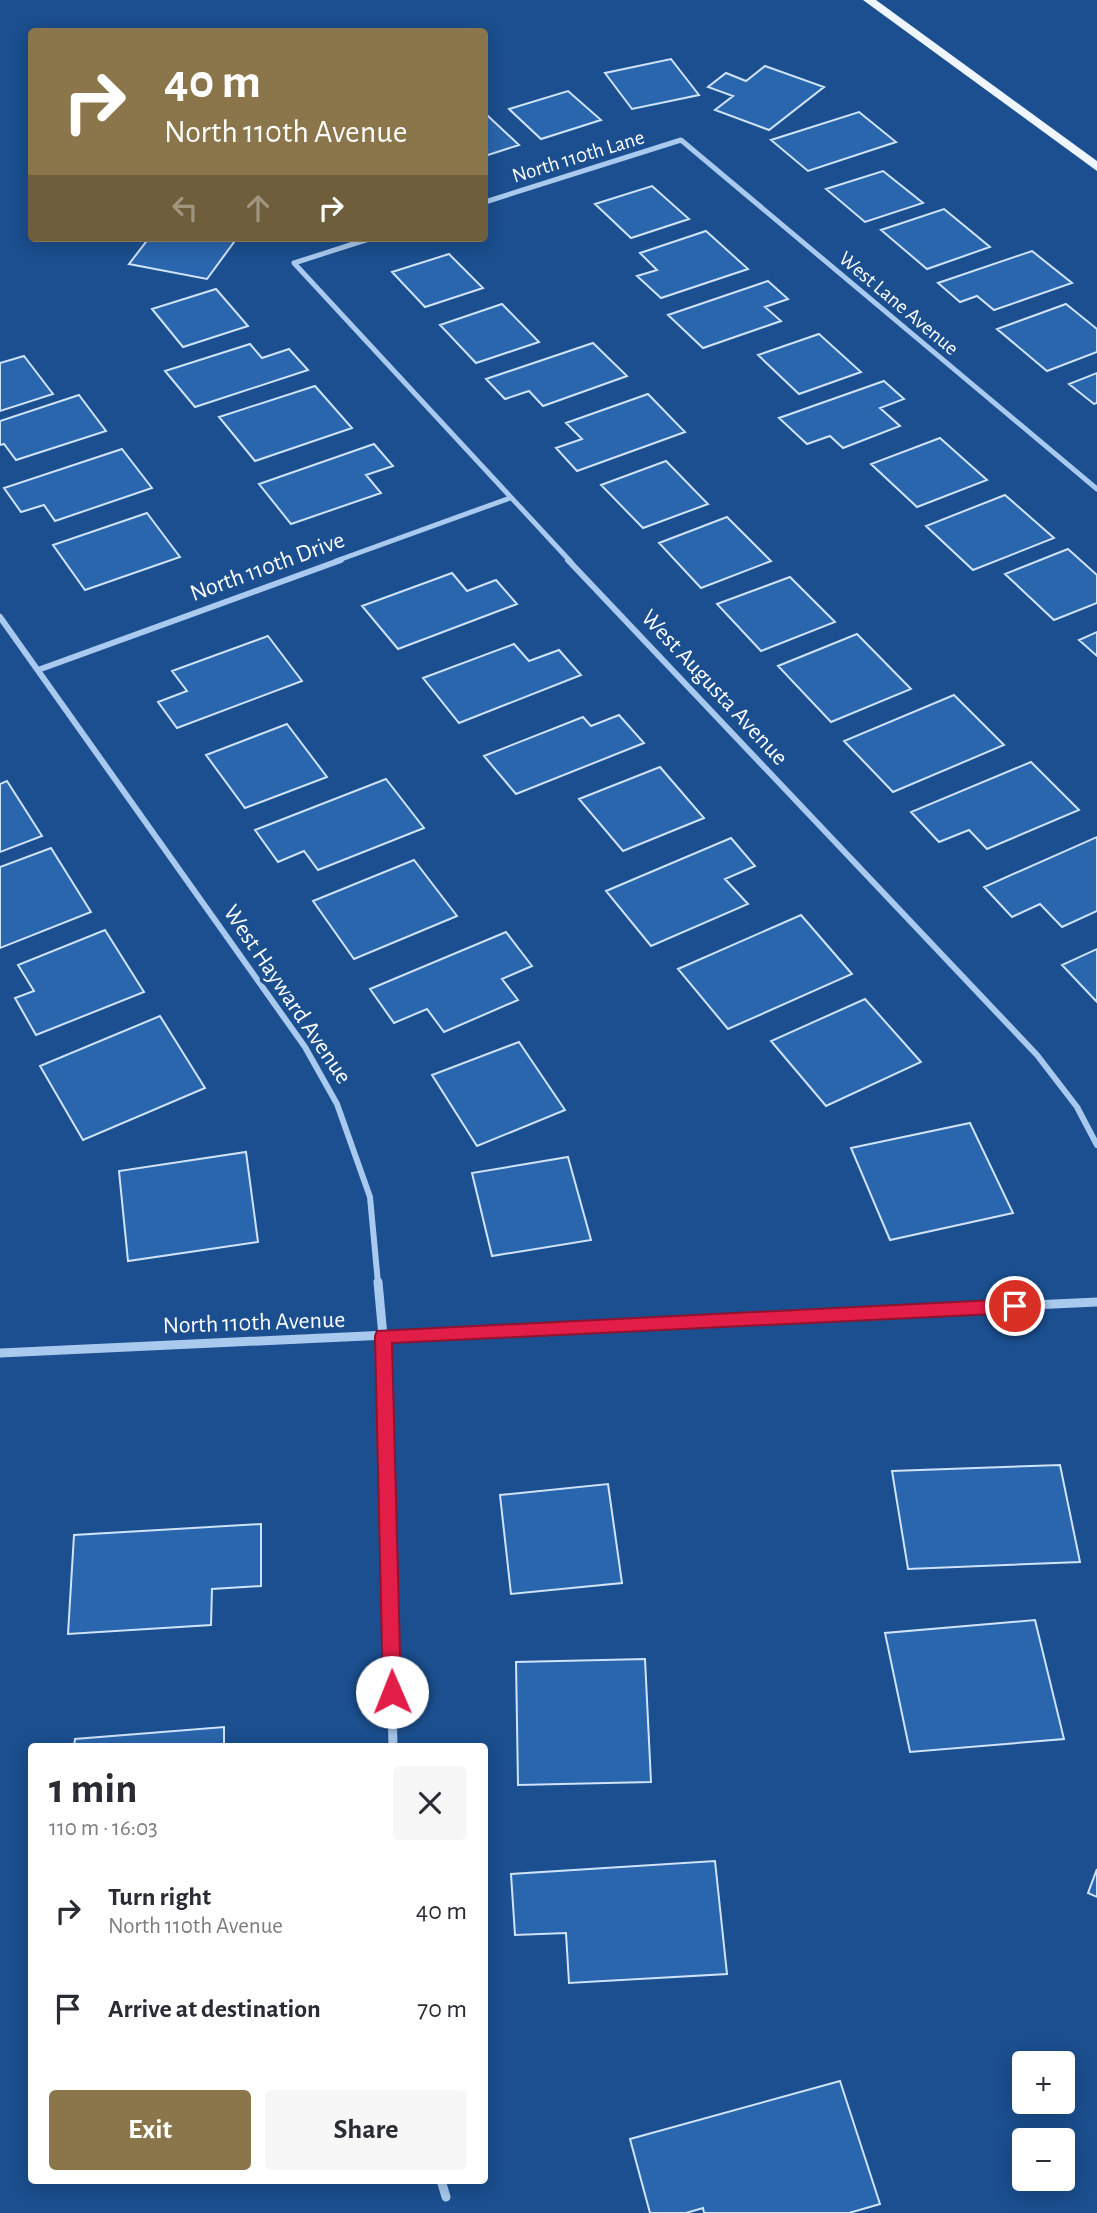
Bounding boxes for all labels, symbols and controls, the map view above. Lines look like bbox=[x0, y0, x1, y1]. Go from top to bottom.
icon: right bbox=[49, 56, 140, 147]
text: 40 m bbox=[164, 58, 261, 107]
text: North 110th Avenue bbox=[164, 116, 407, 148]
street label: North 110th Lane bbox=[509, 126, 647, 187]
icon: left bbox=[166, 189, 204, 227]
icon: ahead bbox=[239, 189, 277, 227]
icon: right bbox=[312, 189, 350, 227]
street label: West Lane Avenue bbox=[835, 247, 962, 359]
street label: North 110th Drive bbox=[187, 528, 348, 606]
street label: West Augusta Avenue bbox=[636, 605, 792, 770]
street label: West Hayward Avenue bbox=[219, 901, 356, 1088]
pin bbox=[985, 1276, 1045, 1336]
icon: arrive bbox=[996, 1287, 1034, 1325]
street label: North 110th Avenue bbox=[162, 1308, 346, 1338]
position arrow bbox=[355, 1655, 429, 1729]
button: close bbox=[393, 1766, 467, 1840]
text: 1 min bbox=[49, 1768, 138, 1810]
text: 110 m · 16:03 bbox=[49, 1817, 158, 1840]
text: Turn right bbox=[108, 1884, 211, 1910]
icon: right bbox=[49, 1892, 87, 1930]
text: 40 m bbox=[416, 1898, 467, 1924]
text: North 110th Avenue bbox=[108, 1915, 283, 1938]
icon: arrive bbox=[49, 1990, 87, 2028]
text: Arrive at destination bbox=[108, 1996, 321, 2022]
text: 70 m bbox=[417, 1996, 467, 2022]
map controls bbox=[1012, 2051, 1075, 2191]
button: + bbox=[1012, 2051, 1075, 2114]
button: Exit bbox=[49, 2090, 251, 2170]
button: Share bbox=[265, 2090, 467, 2170]
button: − bbox=[1012, 2128, 1075, 2191]

